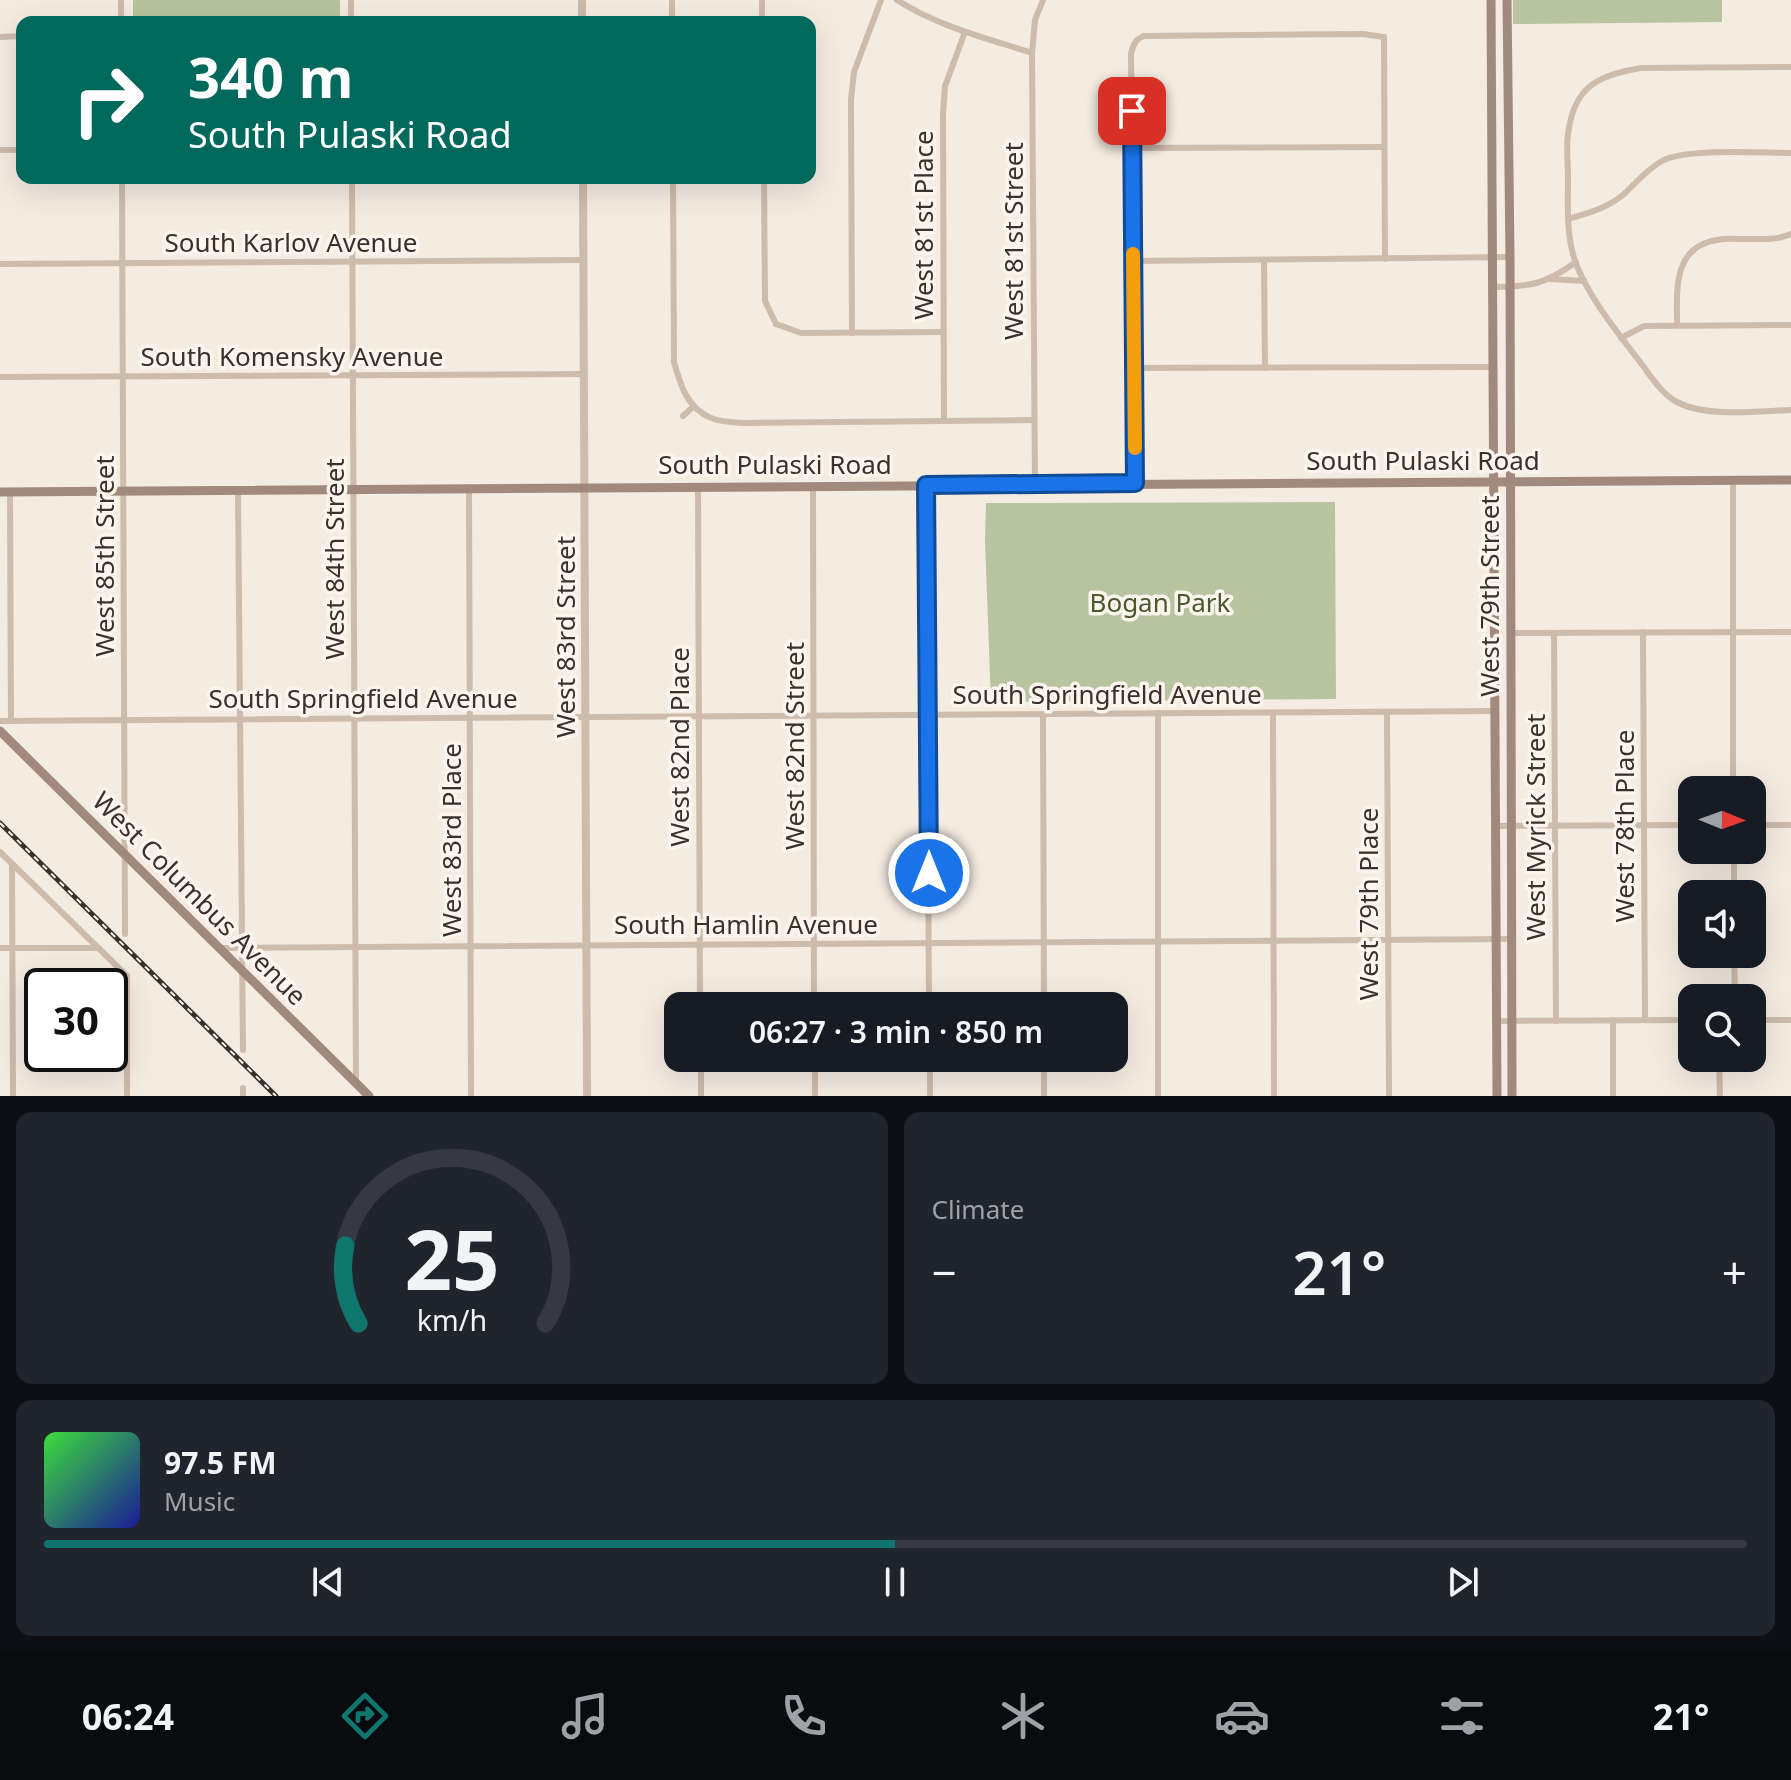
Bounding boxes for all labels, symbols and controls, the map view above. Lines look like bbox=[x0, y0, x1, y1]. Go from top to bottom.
text: 340 m bbox=[188, 38, 353, 114]
icon: right bbox=[56, 48, 160, 152]
pin bbox=[1098, 77, 1166, 145]
icon: arrive bbox=[1110, 89, 1154, 133]
text: South Pulaski Road bbox=[188, 110, 512, 159]
street label: West 81st Place bbox=[905, 130, 941, 320]
street label: West 81st Street bbox=[995, 142, 1031, 340]
street label: South Karlov Avenue bbox=[165, 224, 417, 260]
street label: South Komensky Avenue bbox=[141, 338, 443, 374]
street label: South Pulaski Road bbox=[1306, 442, 1540, 478]
street label: South Pulaski Road bbox=[658, 446, 892, 482]
street label: West 85th Street bbox=[86, 455, 122, 657]
street label: West 84th Street bbox=[316, 458, 352, 660]
street label: West 79th Street bbox=[1471, 495, 1507, 697]
street label: West 83rd Street bbox=[547, 536, 583, 738]
park label: Bogan Park bbox=[1090, 584, 1231, 620]
street label: West 82nd Street bbox=[776, 642, 812, 850]
street label: West 82nd Place bbox=[661, 647, 697, 847]
street label: South Springfield Avenue bbox=[952, 676, 1262, 712]
street label: South Springfield Avenue bbox=[208, 680, 518, 716]
street label: West Myrick Street bbox=[1517, 714, 1553, 940]
street label: West 78th Place bbox=[1606, 729, 1642, 923]
street label: West 83rd Place bbox=[433, 743, 469, 937]
north arrow bbox=[1678, 776, 1766, 864]
map controls bbox=[1678, 776, 1766, 1072]
street label: West Columbus Avenue bbox=[85, 783, 315, 1013]
street label: West 79th Place bbox=[1350, 807, 1386, 1001]
position arrow bbox=[887, 831, 971, 915]
button: sound bbox=[1678, 880, 1766, 968]
street label: South Hamlin Avenue bbox=[614, 906, 878, 942]
speed limit sign: 30 bbox=[24, 968, 128, 1072]
button: search bbox=[1678, 984, 1766, 1072]
text: 06:27 · 3 min · 850 m bbox=[749, 1011, 1043, 1052]
text: Climate bbox=[932, 1191, 1024, 1227]
text: 25 bbox=[404, 1201, 499, 1314]
text: 21° bbox=[1292, 1231, 1386, 1313]
text: − bbox=[932, 1242, 957, 1302]
text: + bbox=[1722, 1242, 1747, 1302]
text: km/h bbox=[417, 1300, 487, 1339]
text: 97.5 FM bbox=[164, 1442, 276, 1483]
text: Music bbox=[164, 1483, 235, 1519]
icon: previous bbox=[306, 1560, 350, 1604]
icon: pause bbox=[873, 1560, 917, 1604]
icon: next bbox=[1441, 1560, 1485, 1604]
icon: directions bbox=[337, 1688, 393, 1744]
icon: music bbox=[557, 1688, 613, 1744]
icon: phone bbox=[776, 1688, 832, 1744]
icon: climate bbox=[995, 1688, 1051, 1744]
icon: car bbox=[1214, 1688, 1270, 1744]
icon: filters bbox=[1434, 1688, 1490, 1744]
text: 06:24 bbox=[82, 1692, 174, 1741]
text: 21° bbox=[1653, 1692, 1709, 1741]

